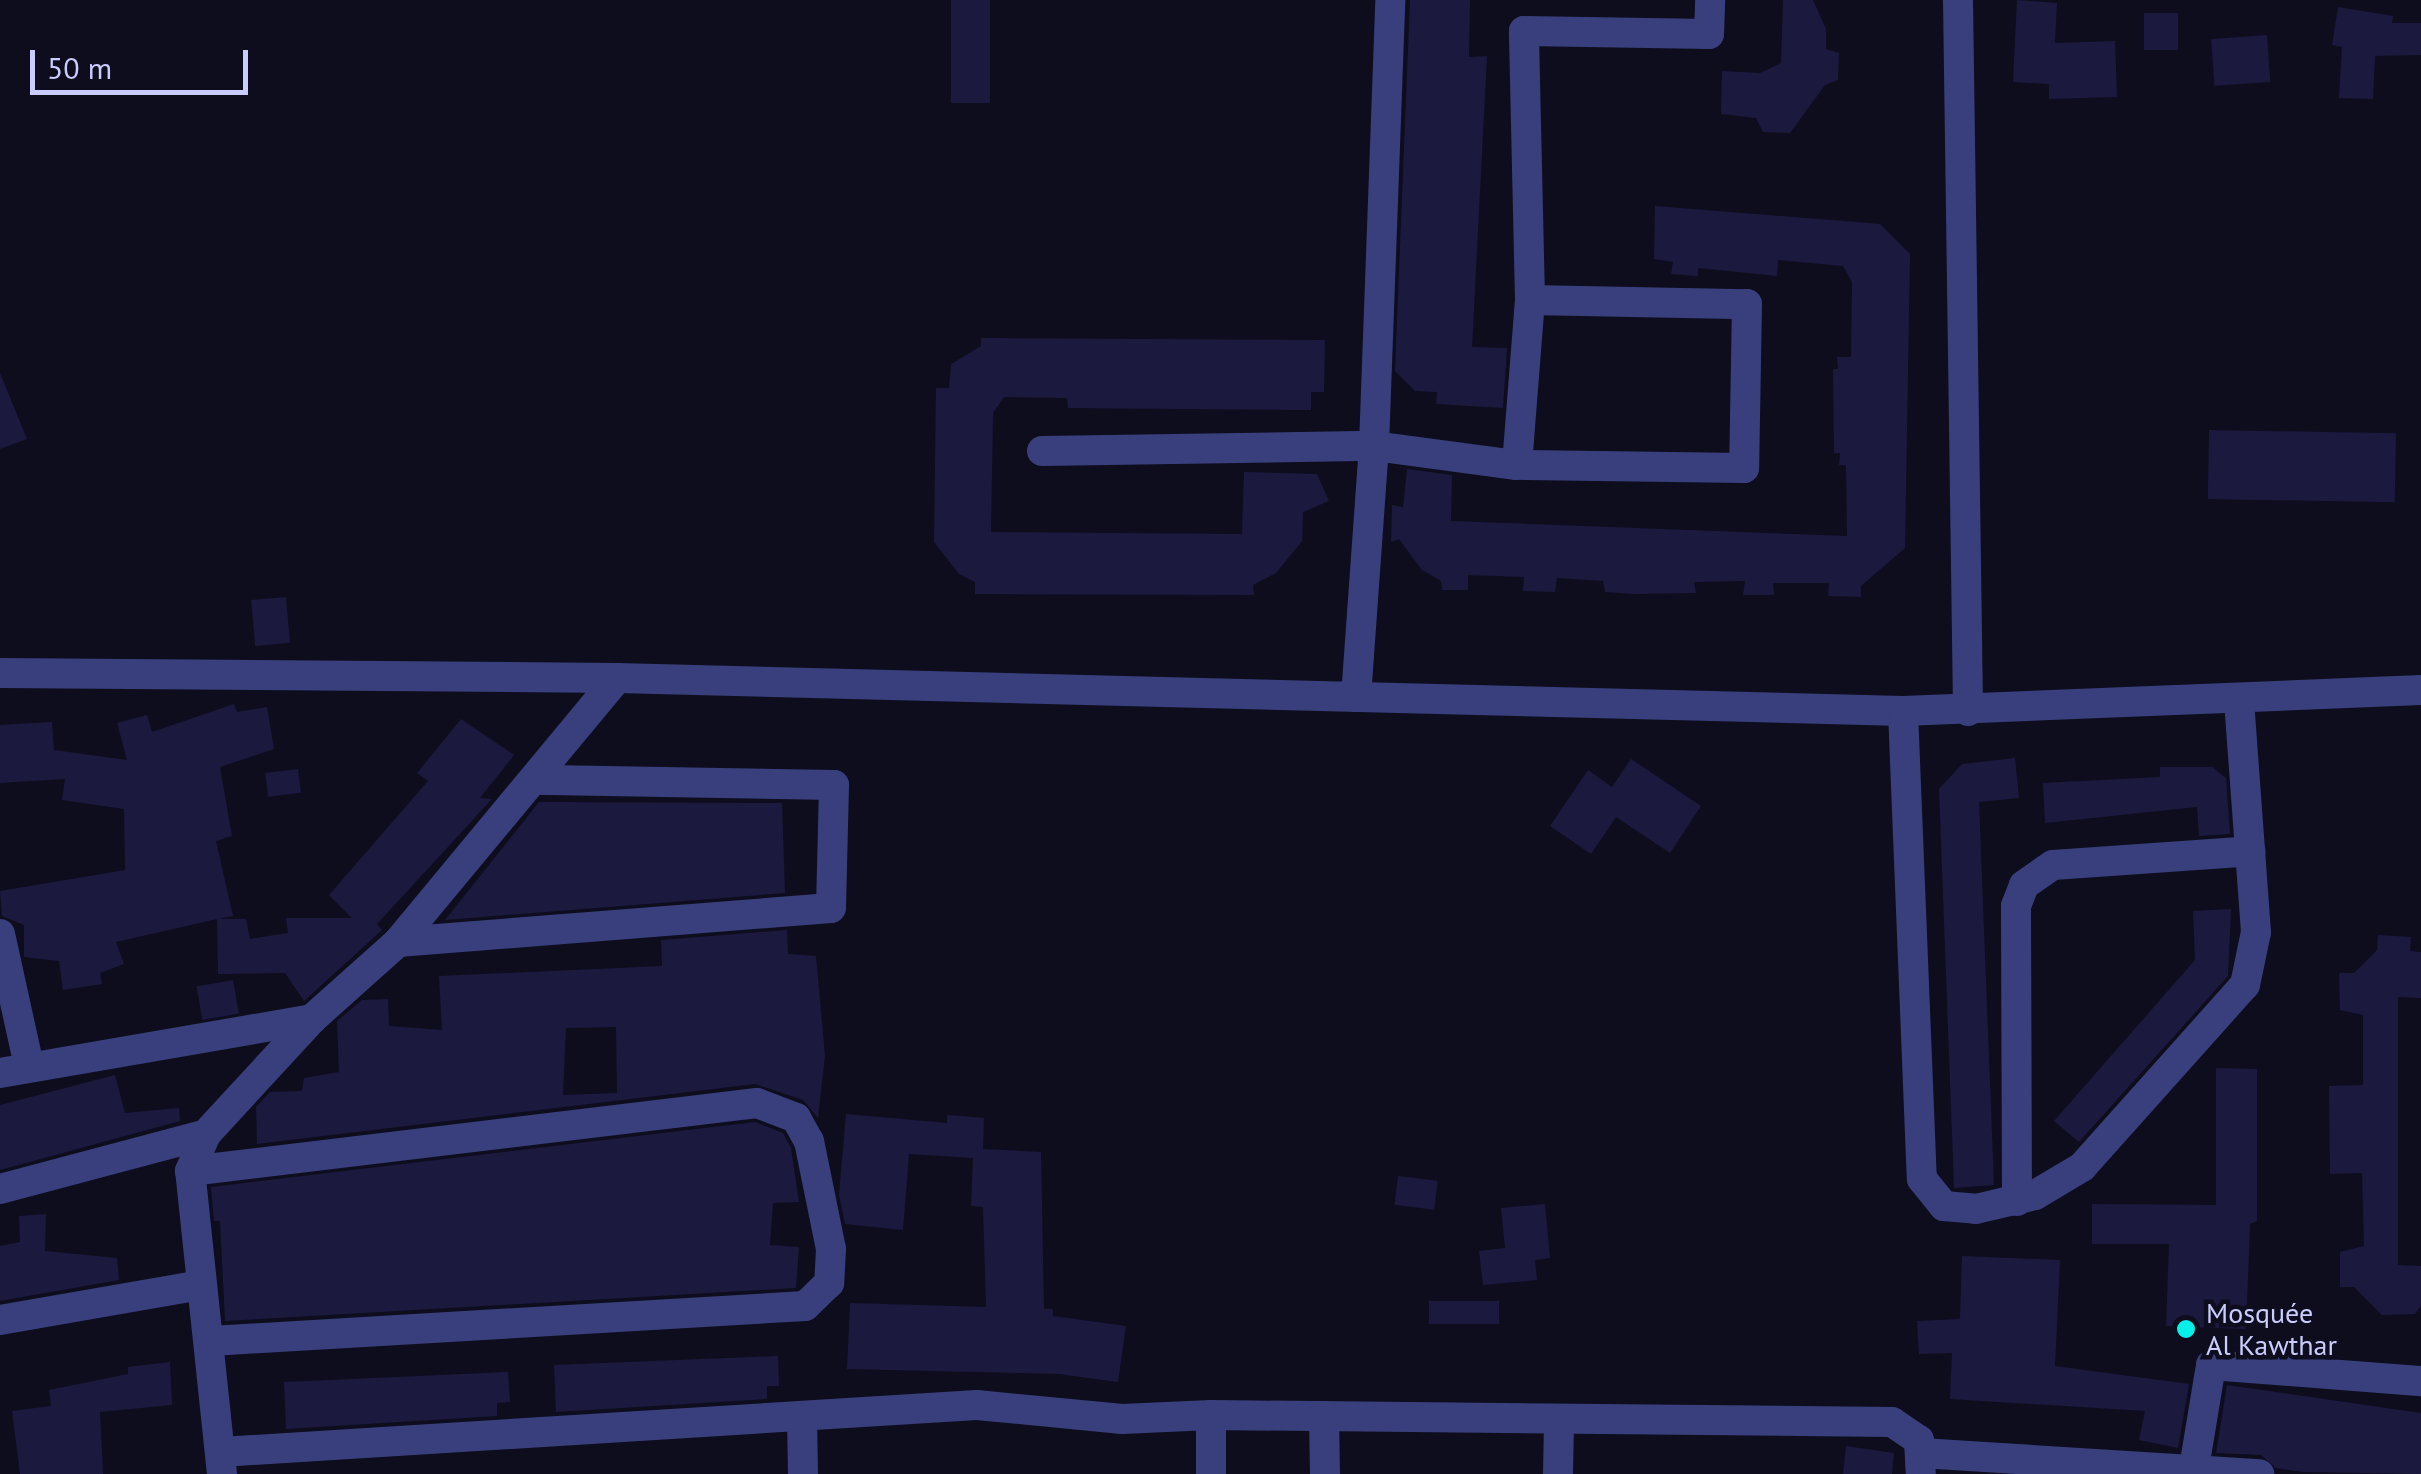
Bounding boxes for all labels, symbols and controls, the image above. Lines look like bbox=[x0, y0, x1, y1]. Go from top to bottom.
scale bar bbox=[35, 30, 252, 92]
text: 50 m bbox=[47, 48, 112, 87]
place label: Mosquée Al Kawthar bbox=[2206, 1296, 2337, 1362]
marker: Mosquée Al Kawthar bbox=[2175, 1318, 2197, 1340]

